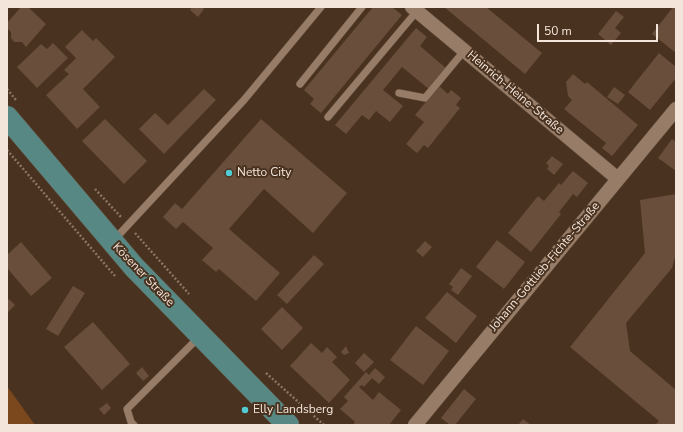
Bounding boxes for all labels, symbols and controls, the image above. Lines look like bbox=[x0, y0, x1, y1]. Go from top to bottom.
scale bar bbox=[539, 16, 660, 42]
text: 50 m bbox=[544, 23, 572, 39]
street label: Heinrich-Heine-Straße bbox=[464, 48, 566, 138]
place label: Netto City bbox=[237, 166, 292, 180]
marker: Netto City bbox=[224, 168, 234, 178]
street label: Johann-Gottlieb-Fichte-Straße bbox=[487, 199, 603, 335]
street label: Kösener Straße bbox=[109, 240, 177, 310]
place label: Elly Landsberg bbox=[253, 403, 333, 417]
marker: Elly Landsberg bbox=[240, 405, 250, 415]

